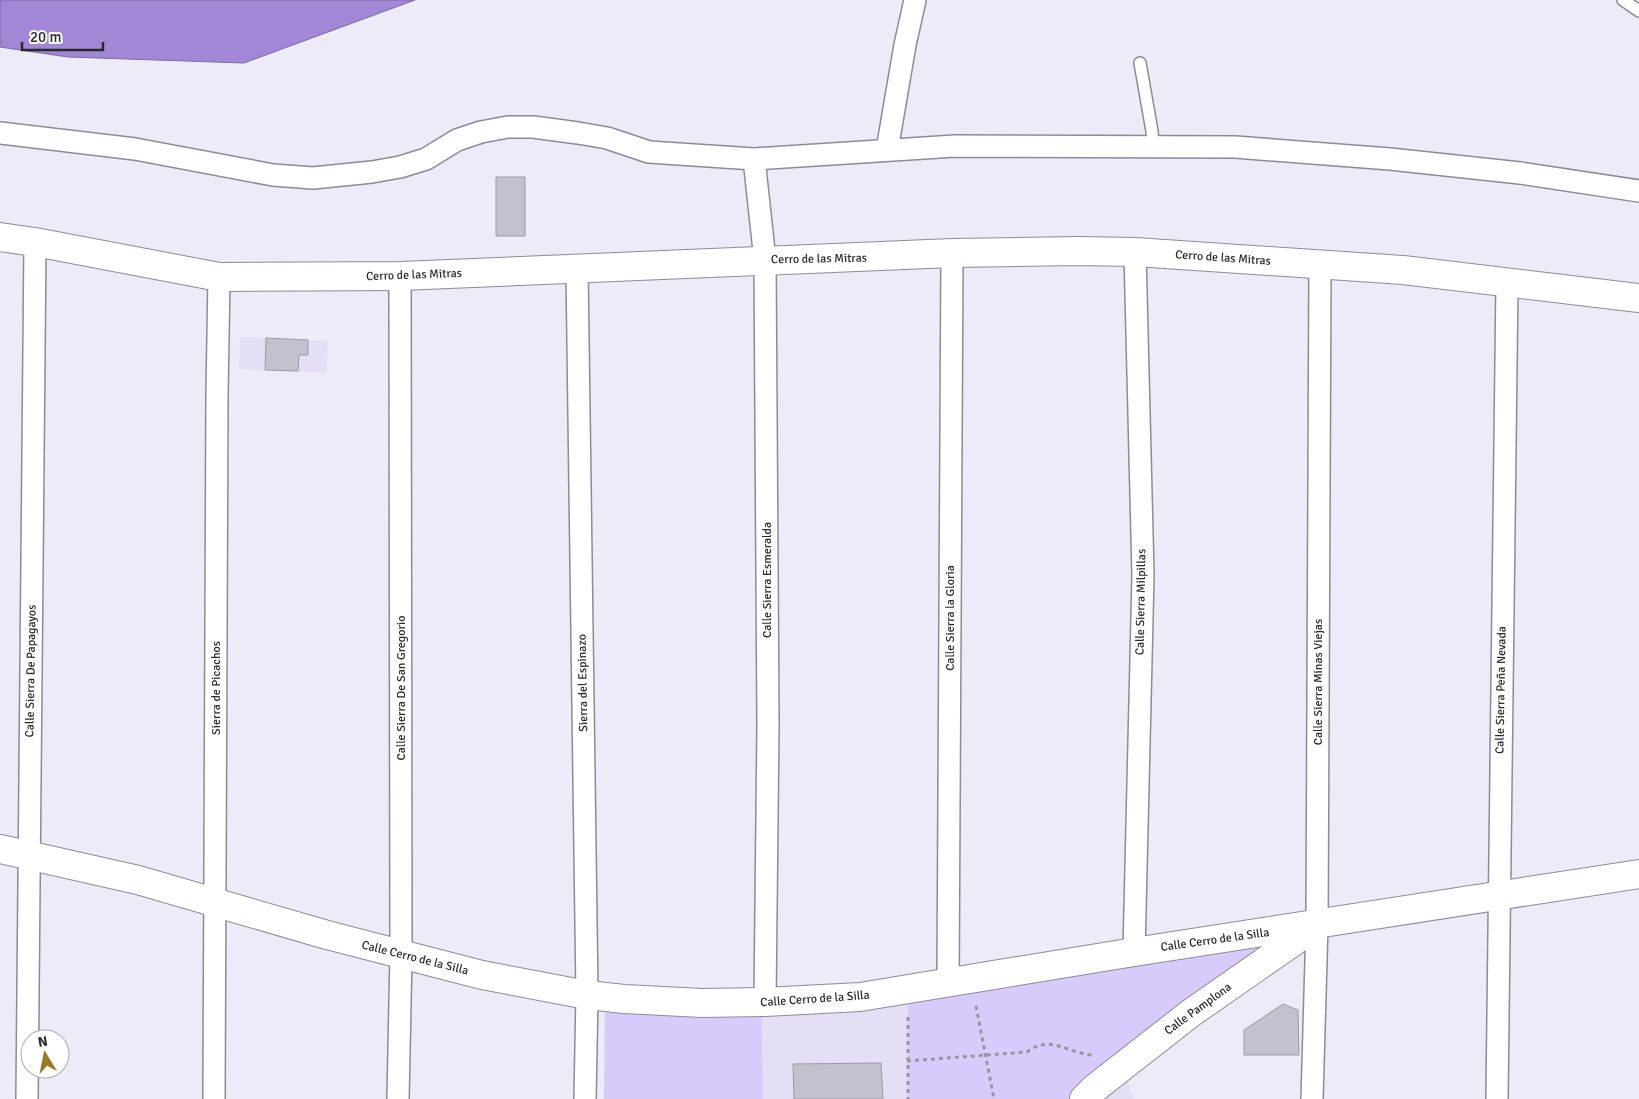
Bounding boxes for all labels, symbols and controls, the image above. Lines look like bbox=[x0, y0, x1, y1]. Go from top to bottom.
scale bar bbox=[22, 20, 104, 52]
text: 20 m bbox=[30, 28, 61, 46]
street label: Cerro de las Mitras bbox=[1175, 247, 1271, 269]
street label: Cerro de las Mitras bbox=[771, 251, 867, 267]
street label: Cerro de las Mitras bbox=[366, 266, 462, 284]
street label: Calle Sierra Esmeralda bbox=[760, 522, 775, 638]
street label: Calle Sierra Milpillas bbox=[1133, 549, 1149, 655]
street label: Calle Sierra la Gloria bbox=[943, 565, 958, 671]
street label: Calle Sierra De Papagayos bbox=[22, 604, 40, 738]
street label: Calle Sierra De San Gregorio bbox=[394, 615, 409, 761]
street label: Calle Sierra Minas Viejas bbox=[1311, 619, 1326, 745]
street label: Calle Sierra Peña Nevada bbox=[1492, 626, 1510, 754]
street label: Sierra del Espinazo bbox=[575, 634, 591, 732]
street label: Sierra de Picachos bbox=[209, 641, 224, 735]
street label: Calle Cerro de la Silla bbox=[1160, 925, 1270, 955]
street label: Calle Cerro de la Silla bbox=[360, 937, 470, 979]
street label: Calle Pamplona bbox=[1161, 980, 1235, 1038]
street label: Calle Cerro de la Silla bbox=[760, 988, 870, 1010]
north arrow bbox=[20, 1029, 70, 1079]
text: N bbox=[37, 1032, 49, 1051]

